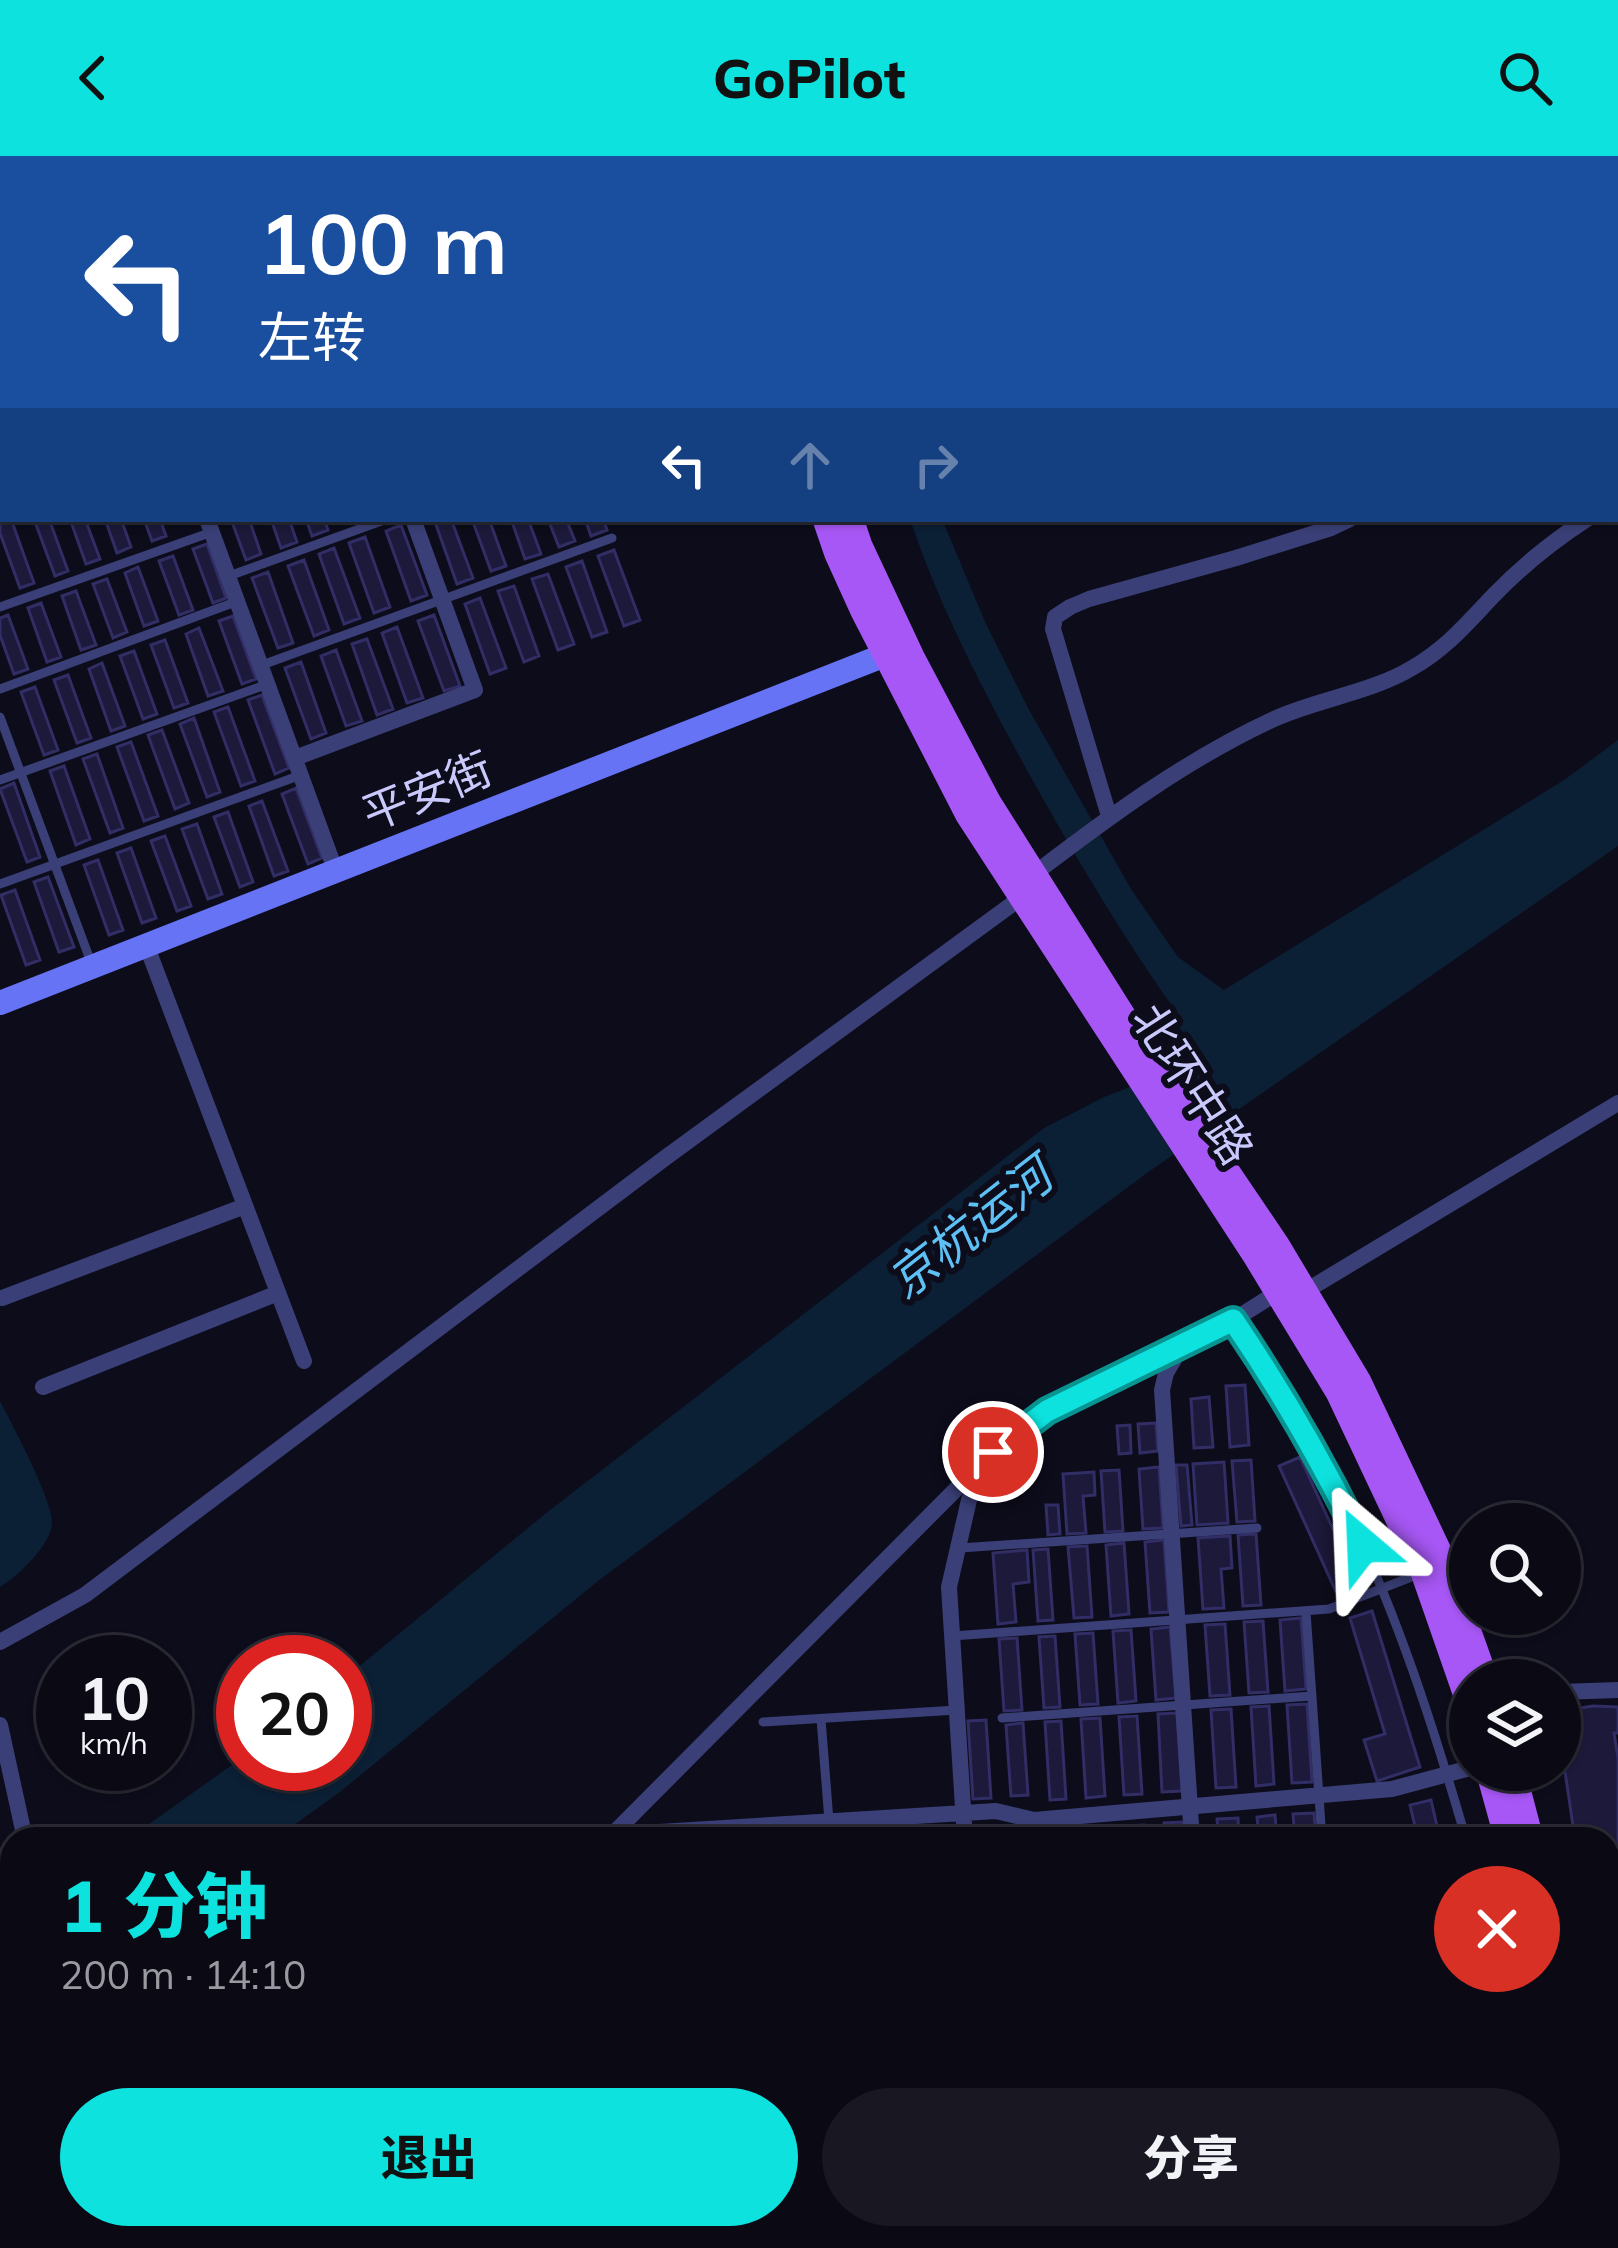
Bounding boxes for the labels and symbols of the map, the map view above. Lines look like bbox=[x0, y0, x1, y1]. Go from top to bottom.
street label: 平安街 bbox=[354, 739, 500, 841]
street label: 北环中路 bbox=[1121, 993, 1266, 1174]
water label: 京杭运河 bbox=[875, 1140, 1070, 1310]
pin bbox=[942, 1401, 1044, 1503]
position arrow bbox=[1300, 1482, 1426, 1608]
speed limit sign: 20 bbox=[216, 1635, 372, 1791]

